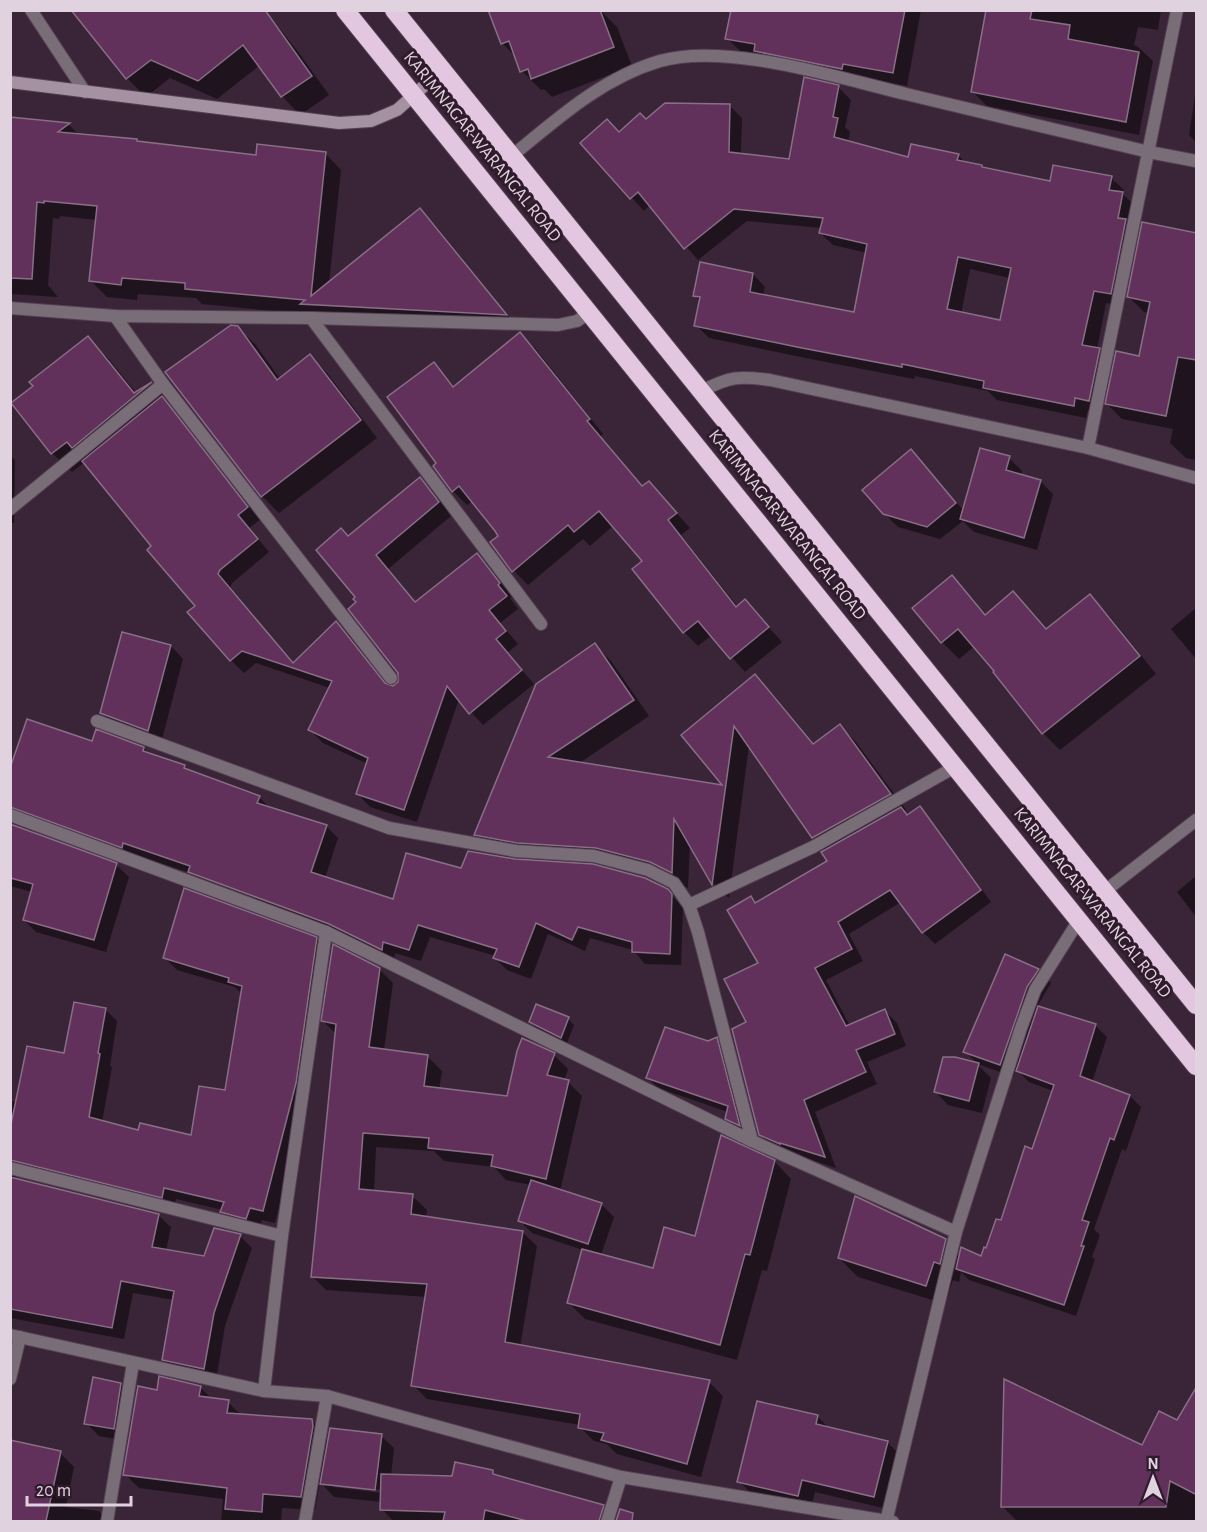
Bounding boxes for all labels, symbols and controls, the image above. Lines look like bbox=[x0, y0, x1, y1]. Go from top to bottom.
street label: KARIMNAGAR-WARANGAL ROAD bbox=[400, 49, 564, 245]
street label: KARIMNAGAR-WARANGAL ROAD bbox=[705, 427, 869, 623]
street label: KARIMNAGAR-WARANGAL ROAD bbox=[1010, 805, 1174, 1001]
north arrow bbox=[1123, 1448, 1183, 1508]
text: N bbox=[1147, 1456, 1159, 1472]
scale bar bbox=[27, 1469, 130, 1507]
text: 20 m bbox=[36, 1482, 71, 1500]

